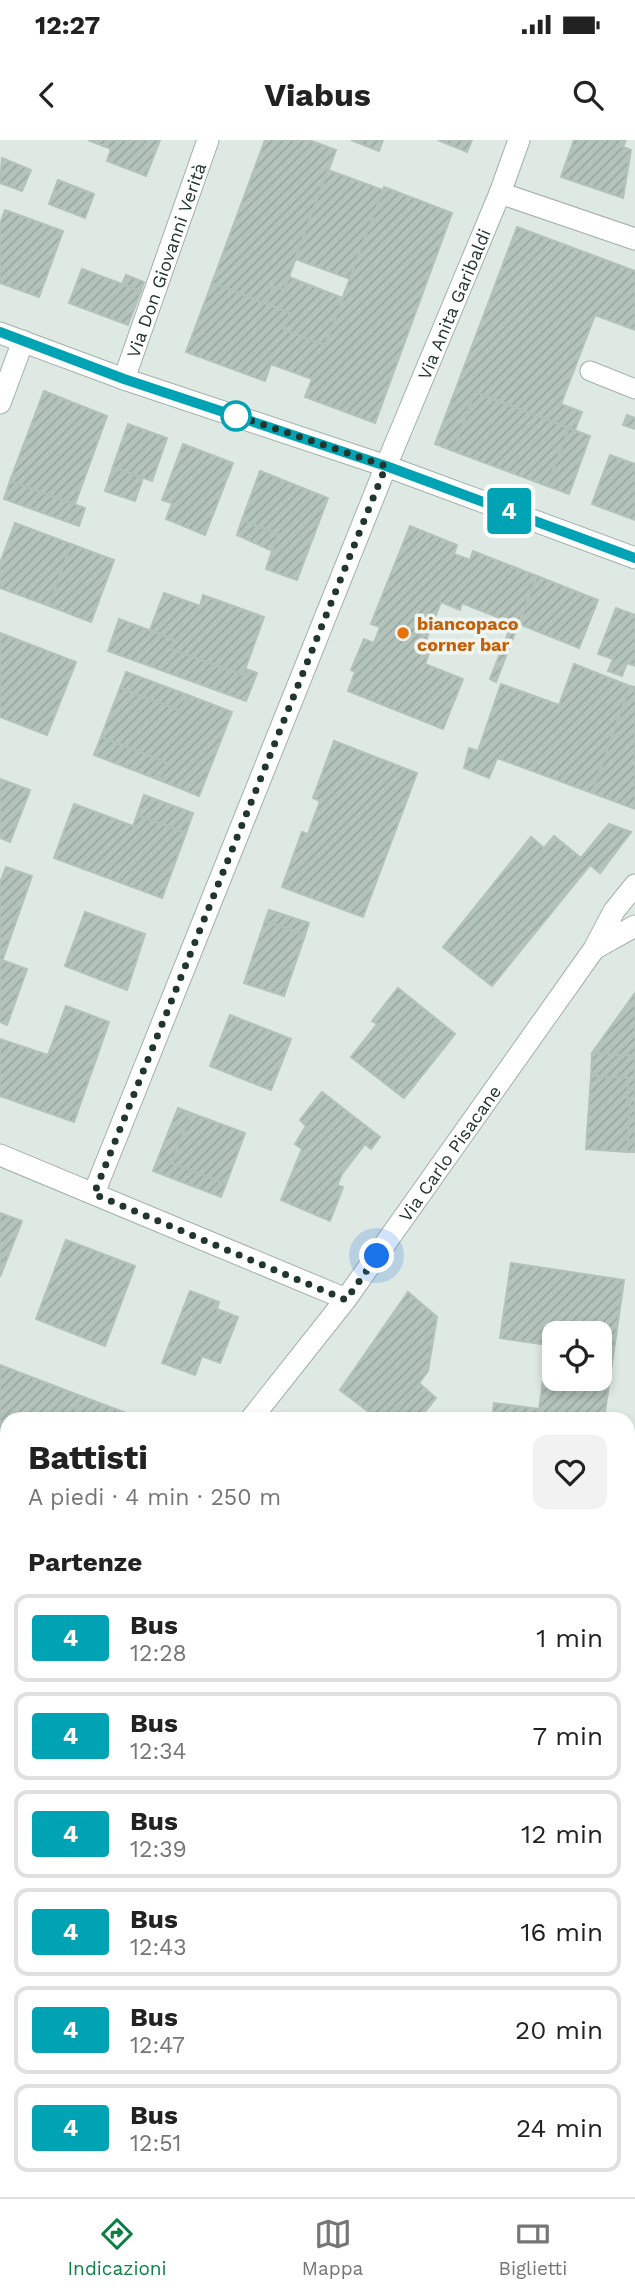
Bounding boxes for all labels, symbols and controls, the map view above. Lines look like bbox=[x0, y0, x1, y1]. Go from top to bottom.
text: 12:27 bbox=[35, 10, 100, 40]
icon: back bbox=[28, 76, 66, 114]
text: Viabus bbox=[264, 76, 371, 114]
icon: search bbox=[569, 76, 607, 114]
street label: Via Don Giovanni Verità bbox=[122, 160, 210, 360]
street label: Via Anita Garibaldi bbox=[413, 225, 494, 383]
unlabelled marker bbox=[221, 401, 251, 431]
line badge: 4 bbox=[486, 488, 532, 534]
text: 4 bbox=[501, 497, 517, 525]
place label: biancopaco corner bar bbox=[417, 613, 519, 655]
marker: biancopaco corner bar bbox=[395, 625, 411, 641]
street label: Via Carlo Pisacane bbox=[394, 1081, 505, 1225]
your location bbox=[359, 1238, 394, 1273]
map controls bbox=[542, 1321, 612, 1391]
button: locate bbox=[542, 1321, 612, 1391]
button: heart bbox=[533, 1435, 607, 1509]
text: Battisti bbox=[28, 1438, 148, 1477]
text: A piedi · 4 min · 250 m bbox=[28, 1484, 281, 1511]
text: Partenze bbox=[28, 1547, 142, 1577]
text: Bus bbox=[130, 1610, 178, 1640]
text: 1 min bbox=[536, 1623, 603, 1653]
text: 4 bbox=[63, 1624, 78, 1652]
text: 12:28 bbox=[130, 1640, 187, 1667]
text: Bus bbox=[130, 1708, 178, 1738]
text: 7 min bbox=[533, 1721, 603, 1751]
text: 4 bbox=[63, 1722, 78, 1750]
text: 12:34 bbox=[130, 1738, 187, 1765]
text: Bus bbox=[130, 1806, 178, 1836]
text: 12 min bbox=[521, 1819, 603, 1849]
text: 4 bbox=[63, 1820, 78, 1848]
text: 12:39 bbox=[130, 1836, 187, 1863]
text: Bus bbox=[130, 1904, 178, 1934]
text: 16 min bbox=[520, 1917, 603, 1947]
text: 4 bbox=[63, 1918, 78, 1946]
text: 12:43 bbox=[130, 1934, 187, 1961]
text: Bus bbox=[130, 2002, 178, 2032]
text: 20 min bbox=[515, 2015, 603, 2045]
text: 4 bbox=[63, 2016, 78, 2044]
text: 12:47 bbox=[130, 2032, 185, 2059]
text: Bus bbox=[130, 2100, 178, 2130]
text: 24 min bbox=[516, 2113, 603, 2143]
text: 4 bbox=[63, 2114, 78, 2142]
text: 12:51 bbox=[130, 2130, 182, 2157]
tab: Indicazioni bbox=[68, 2215, 167, 2280]
tab: Mappa bbox=[302, 2215, 363, 2280]
tab: Biglietti bbox=[499, 2215, 567, 2280]

